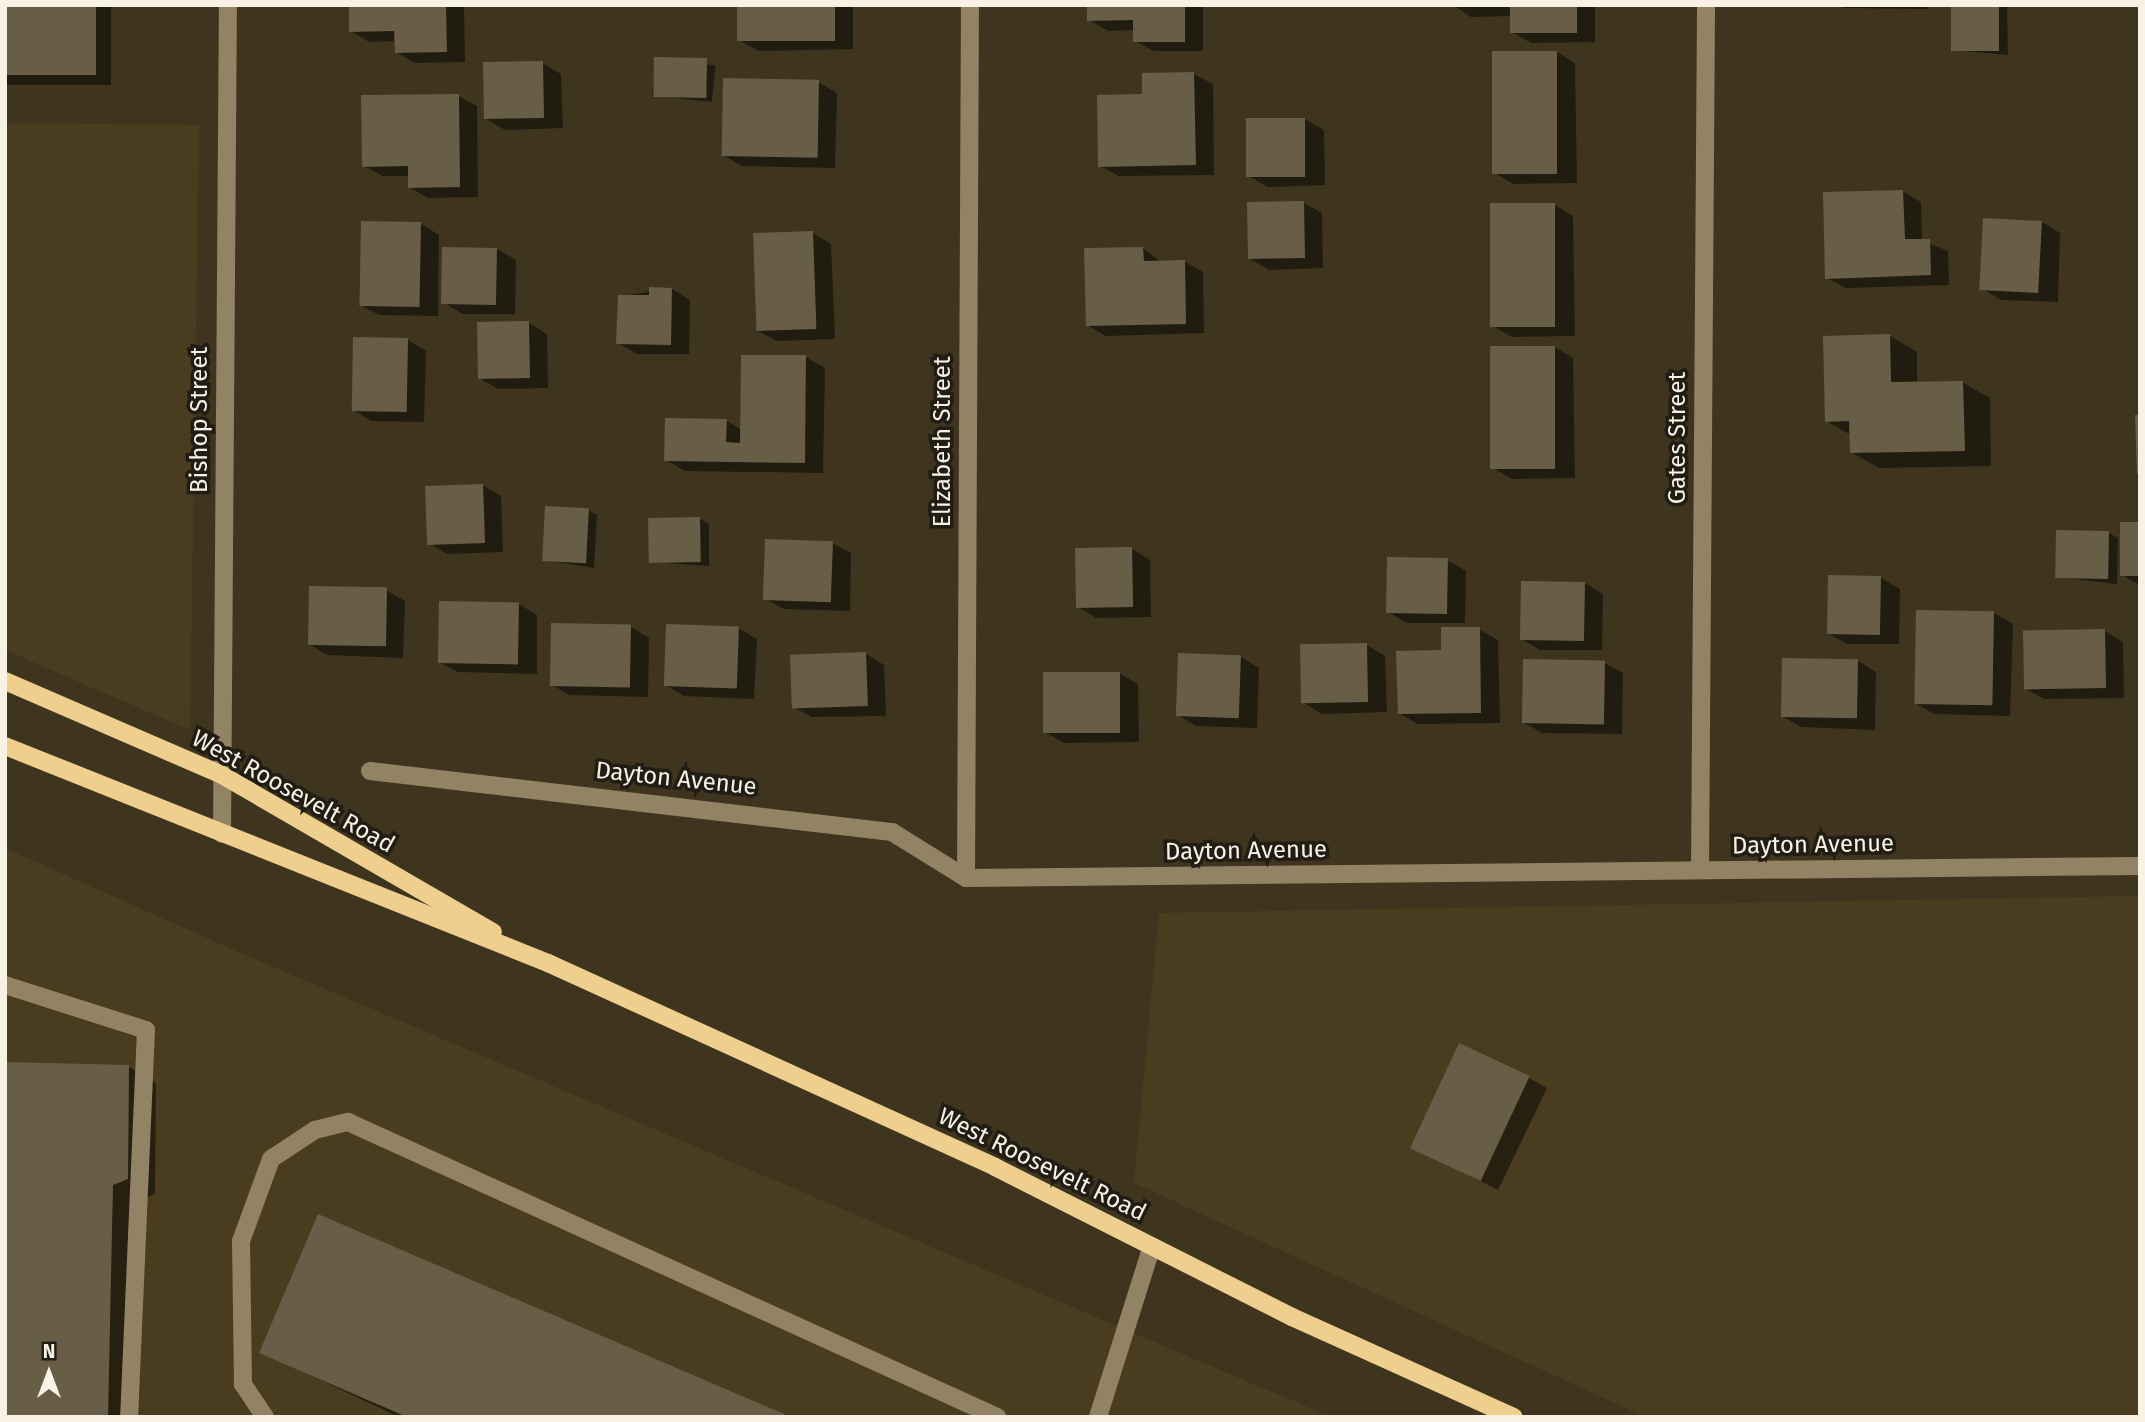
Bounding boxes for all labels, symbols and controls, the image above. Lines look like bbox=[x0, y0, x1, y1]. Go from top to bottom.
street label: Bishop Street bbox=[186, 347, 214, 493]
street label: Elizabeth Street bbox=[929, 356, 957, 528]
street label: Gates Street bbox=[1664, 372, 1692, 504]
street label: West Roosevelt Road bbox=[187, 724, 399, 860]
street label: Dayton Avenue bbox=[594, 756, 758, 802]
street label: Dayton Avenue bbox=[1732, 829, 1894, 861]
street label: Dayton Avenue bbox=[1165, 835, 1327, 867]
street label: West Roosevelt Road bbox=[933, 1102, 1151, 1228]
north arrow bbox=[14, 1338, 84, 1408]
text: N bbox=[43, 1340, 55, 1363]

